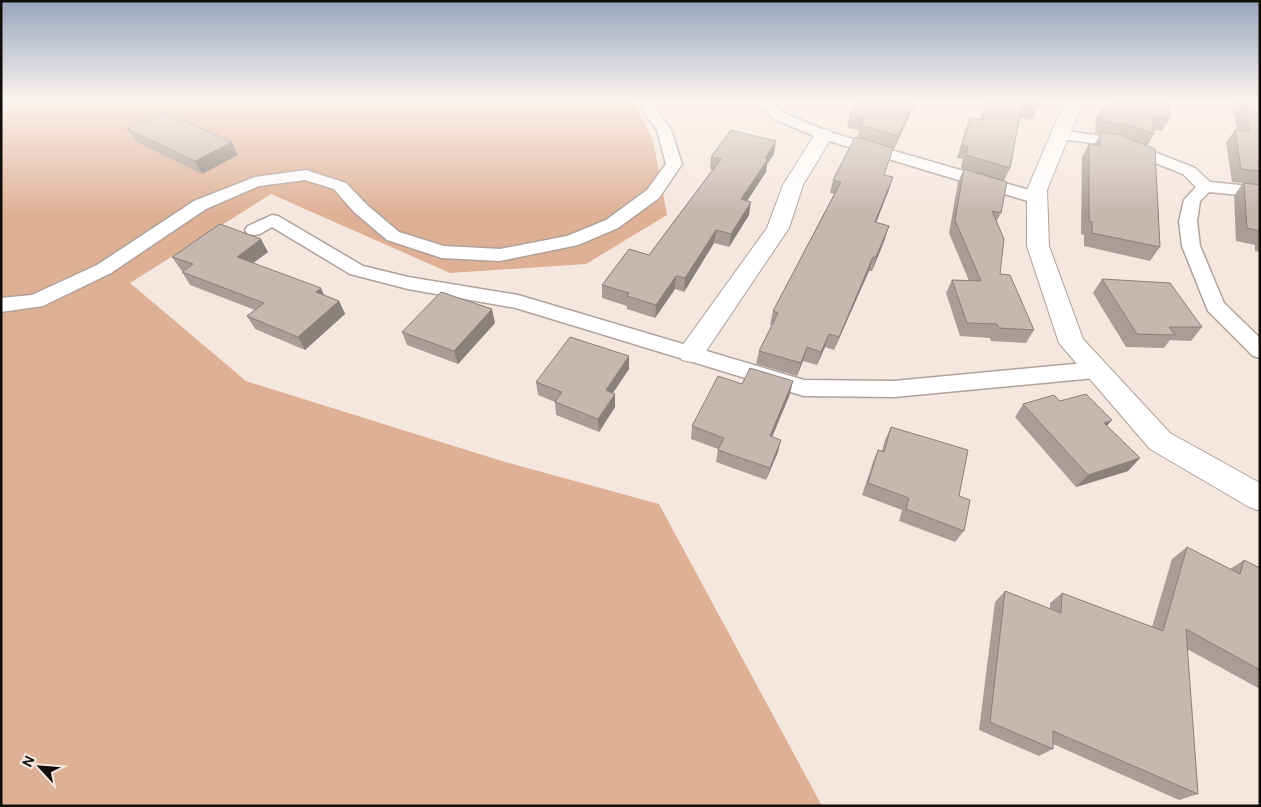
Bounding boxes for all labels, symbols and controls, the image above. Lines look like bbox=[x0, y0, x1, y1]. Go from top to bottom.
north arrow bbox=[15, 742, 65, 792]
text: N bbox=[18, 753, 39, 770]

